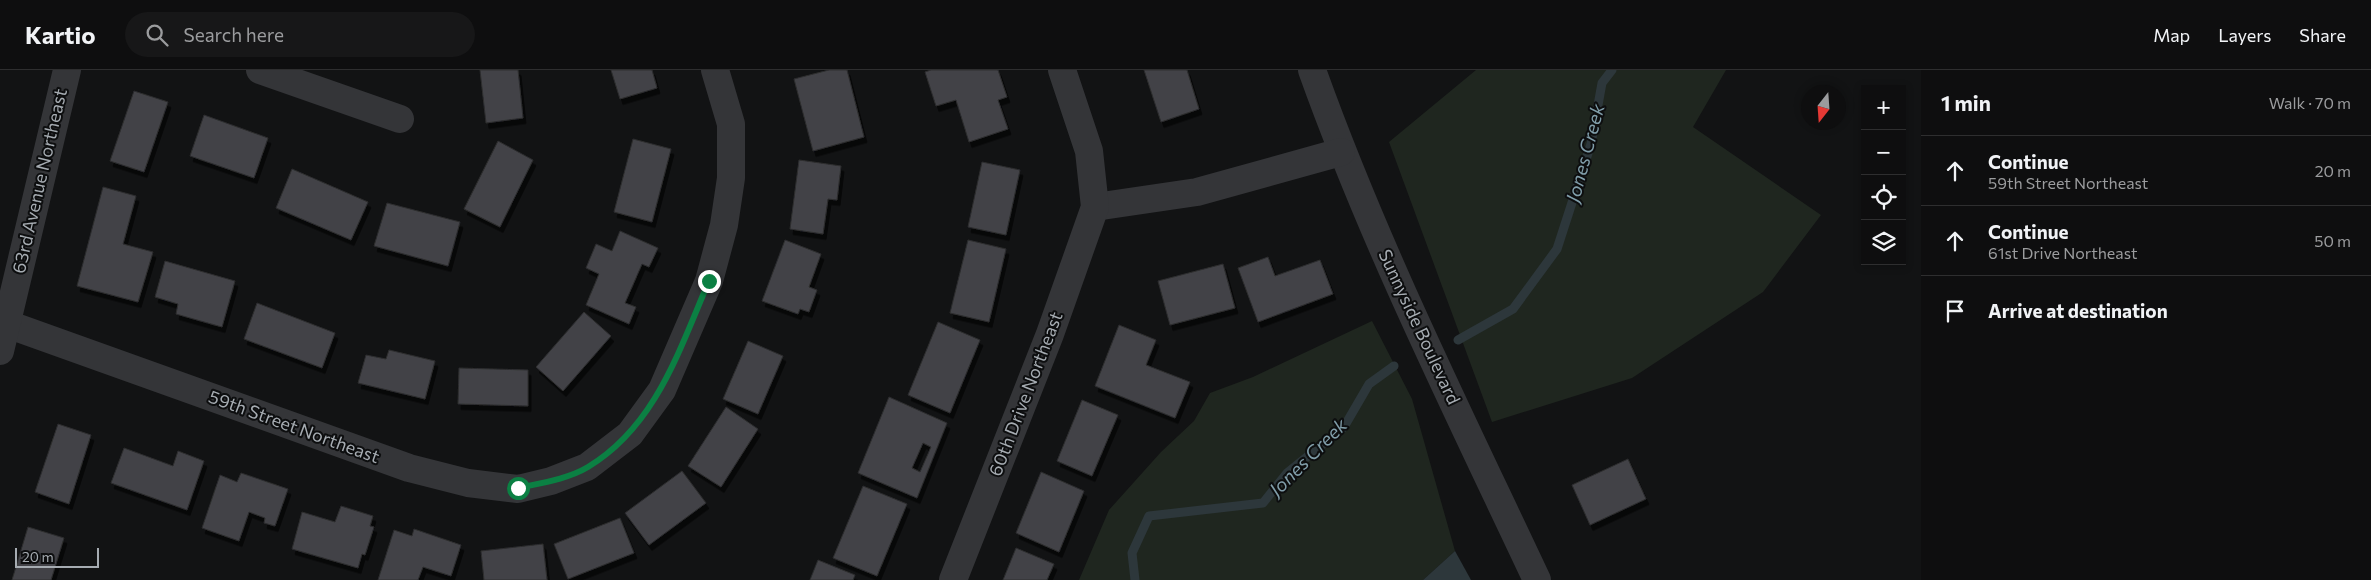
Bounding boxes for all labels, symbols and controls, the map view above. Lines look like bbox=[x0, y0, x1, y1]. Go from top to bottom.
search box bbox=[125, 12, 475, 57]
text: Kartio bbox=[25, 20, 95, 49]
icon: search bbox=[143, 21, 171, 49]
text: Search here bbox=[183, 23, 284, 46]
text: Map bbox=[2153, 24, 2190, 46]
text: Layers bbox=[2218, 24, 2271, 46]
text: Share bbox=[2299, 24, 2346, 46]
north arrow bbox=[1801, 85, 1846, 130]
map controls bbox=[1861, 85, 1906, 265]
button: + bbox=[1861, 85, 1906, 130]
street label: 63rd Avenue Northeast bbox=[7, 86, 71, 275]
text: 1 min bbox=[1941, 90, 1991, 115]
text: Walk · 70 m bbox=[2269, 93, 2351, 112]
water label: Jones Creek bbox=[1560, 101, 1609, 206]
button: − bbox=[1861, 130, 1906, 175]
text: Continue bbox=[1988, 150, 2068, 173]
icon: ahead bbox=[1941, 157, 1969, 185]
text: 20 m bbox=[2315, 161, 2351, 180]
text: 59th Street Northeast bbox=[1988, 173, 2148, 192]
button: locate bbox=[1861, 175, 1906, 220]
button: layers bbox=[1861, 220, 1906, 265]
text: Continue bbox=[1988, 220, 2068, 243]
icon: ahead bbox=[1941, 227, 1969, 255]
text: 50 m bbox=[2314, 231, 2351, 250]
text: 61st Drive Northeast bbox=[1988, 243, 2137, 262]
street label: Sunnyside Boulevard bbox=[1374, 246, 1465, 408]
route end bbox=[698, 270, 721, 293]
icon: arrive bbox=[1941, 297, 1969, 325]
text: Arrive at destination bbox=[1988, 299, 2168, 322]
street label: 60th Drive Northeast bbox=[984, 308, 1067, 479]
street label: 59th Street Northeast bbox=[206, 385, 383, 467]
water label: Jones Creek bbox=[1262, 412, 1352, 502]
route start bbox=[507, 477, 530, 500]
scale bar bbox=[15, 545, 99, 568]
text: 20 m bbox=[22, 548, 54, 565]

